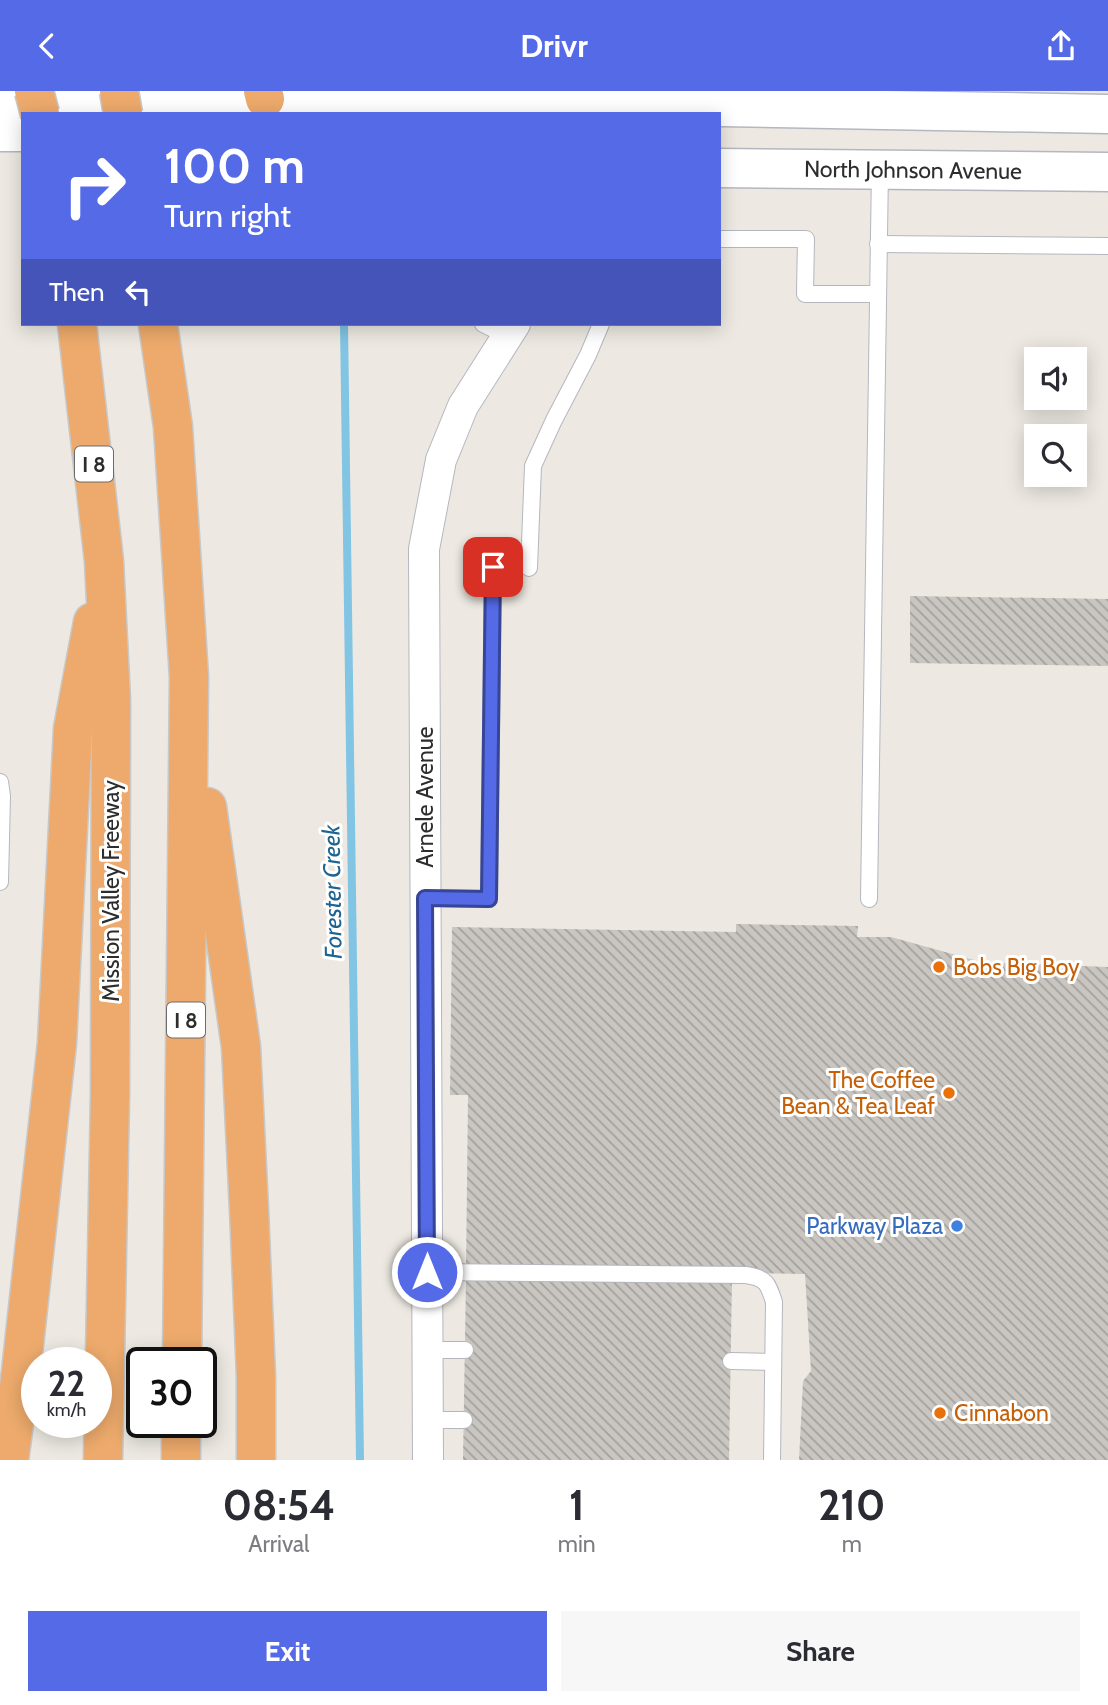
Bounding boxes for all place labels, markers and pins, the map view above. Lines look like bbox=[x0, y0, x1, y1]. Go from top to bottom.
pin bbox=[463, 537, 523, 597]
place label: Bobs Big Boy bbox=[953, 953, 1080, 981]
marker: Bobs Big Boy bbox=[931, 959, 947, 975]
place label: The Coffee Bean & Tea Leaf bbox=[781, 1066, 935, 1120]
marker: The Coffee Bean & Tea Leaf bbox=[941, 1085, 957, 1101]
place label: Parkway Plaza bbox=[806, 1212, 943, 1240]
marker: Parkway Plaza bbox=[949, 1218, 965, 1234]
place label: Cinnabon bbox=[954, 1399, 1049, 1427]
marker: Cinnabon bbox=[932, 1405, 948, 1421]

